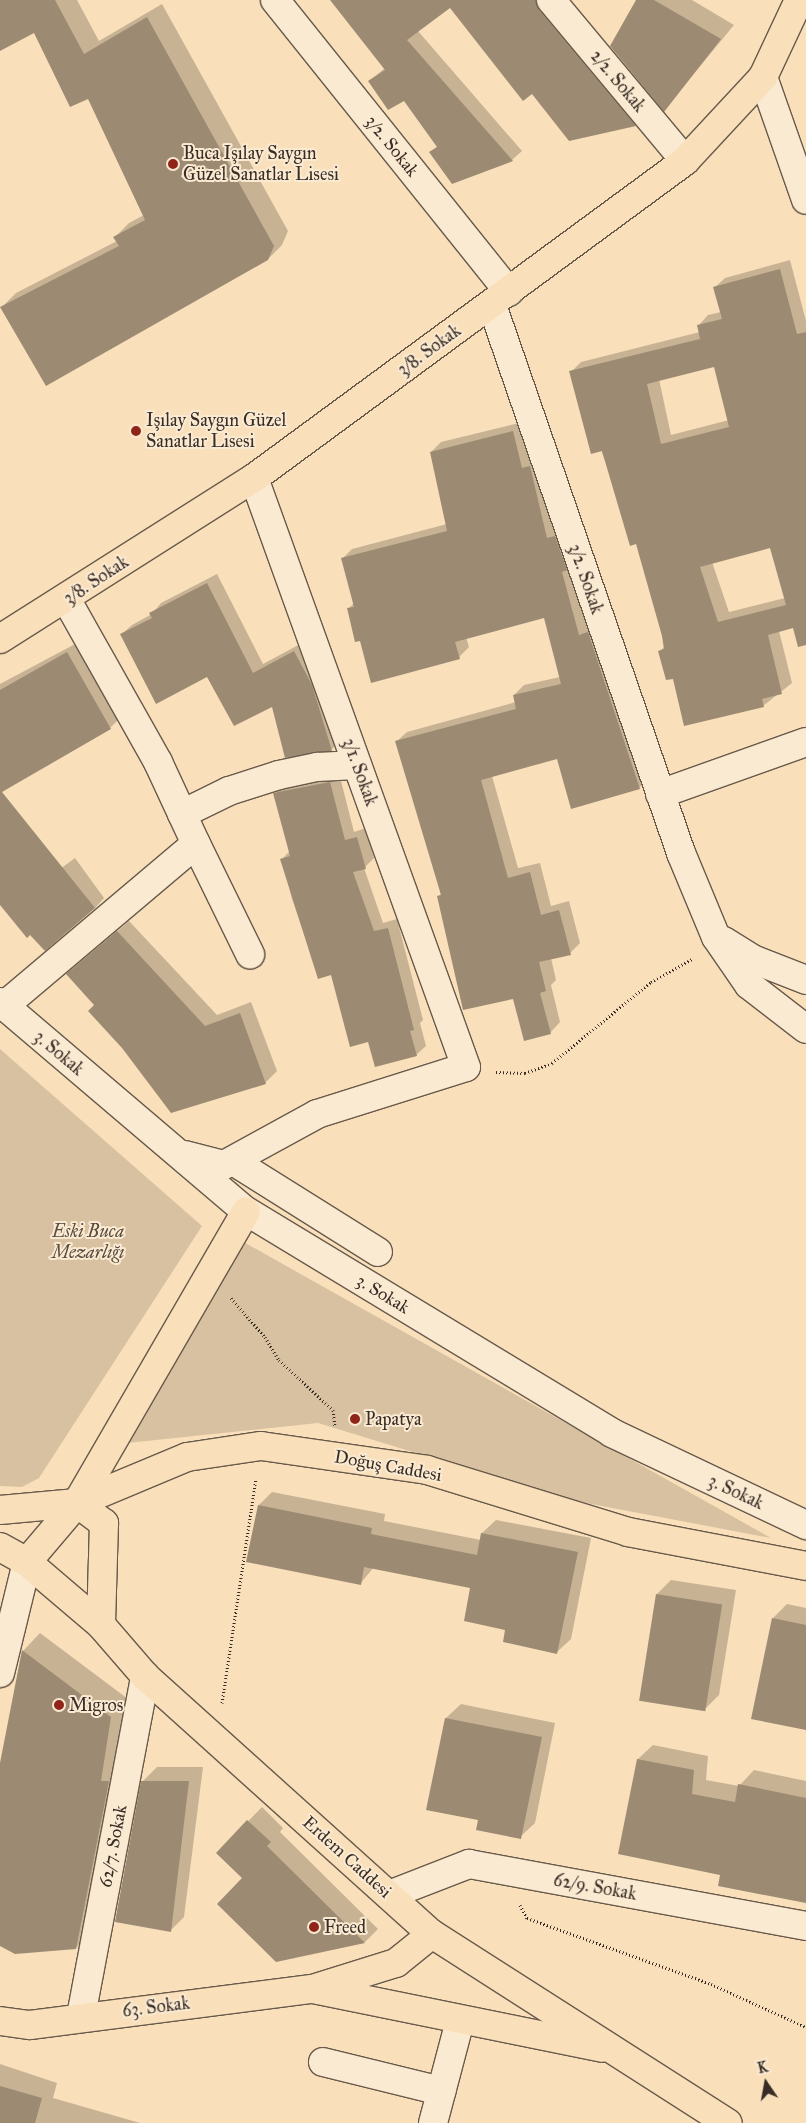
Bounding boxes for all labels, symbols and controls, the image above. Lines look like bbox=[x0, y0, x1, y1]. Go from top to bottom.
street label: 2/2. Sokak bbox=[586, 46, 650, 116]
street label: 3/2. Sokak bbox=[361, 111, 423, 181]
place label: Buca Işılay Saygın Güzel Sanatlar Lisesi bbox=[183, 143, 339, 186]
marker: Buca Işılay Saygın Güzel Sanatlar Lisesi bbox=[167, 158, 179, 170]
street label: 3/8. Sokak bbox=[393, 320, 465, 380]
place label: Işılay Saygın Güzel Sanatlar Lisesi bbox=[146, 410, 286, 452]
marker: Işılay Saygın Güzel Sanatlar Lisesi bbox=[130, 425, 142, 437]
street label: 3/2. Sokak bbox=[564, 541, 608, 617]
street label: 3/8. Sokak bbox=[60, 551, 132, 609]
street label: 3/1. Sokak bbox=[338, 735, 382, 809]
street label: 3. Sokak bbox=[30, 1026, 88, 1080]
park label: Eski Buca Mezarlığı bbox=[52, 1221, 124, 1264]
street label: 3. Sokak bbox=[352, 1270, 414, 1318]
place label: Papatya bbox=[365, 1408, 422, 1430]
marker: Papatya bbox=[349, 1413, 361, 1425]
street label: Doğuş Caddesi bbox=[333, 1446, 443, 1486]
street label: 3. Sokak bbox=[705, 1470, 767, 1514]
place label: Migros bbox=[69, 1694, 123, 1716]
marker: Migros bbox=[53, 1699, 65, 1711]
street label: 62/7. Sokak bbox=[94, 1803, 132, 1889]
street label: Erdem Caddesi bbox=[298, 1811, 396, 1903]
street label: 62/9. Sokak bbox=[552, 1869, 638, 1905]
place label: Freed bbox=[324, 1916, 366, 1938]
marker: Freed bbox=[308, 1921, 320, 1933]
street label: 63. Sokak bbox=[121, 1992, 191, 2022]
north arrow bbox=[741, 2058, 791, 2108]
text: K bbox=[756, 2058, 769, 2077]

